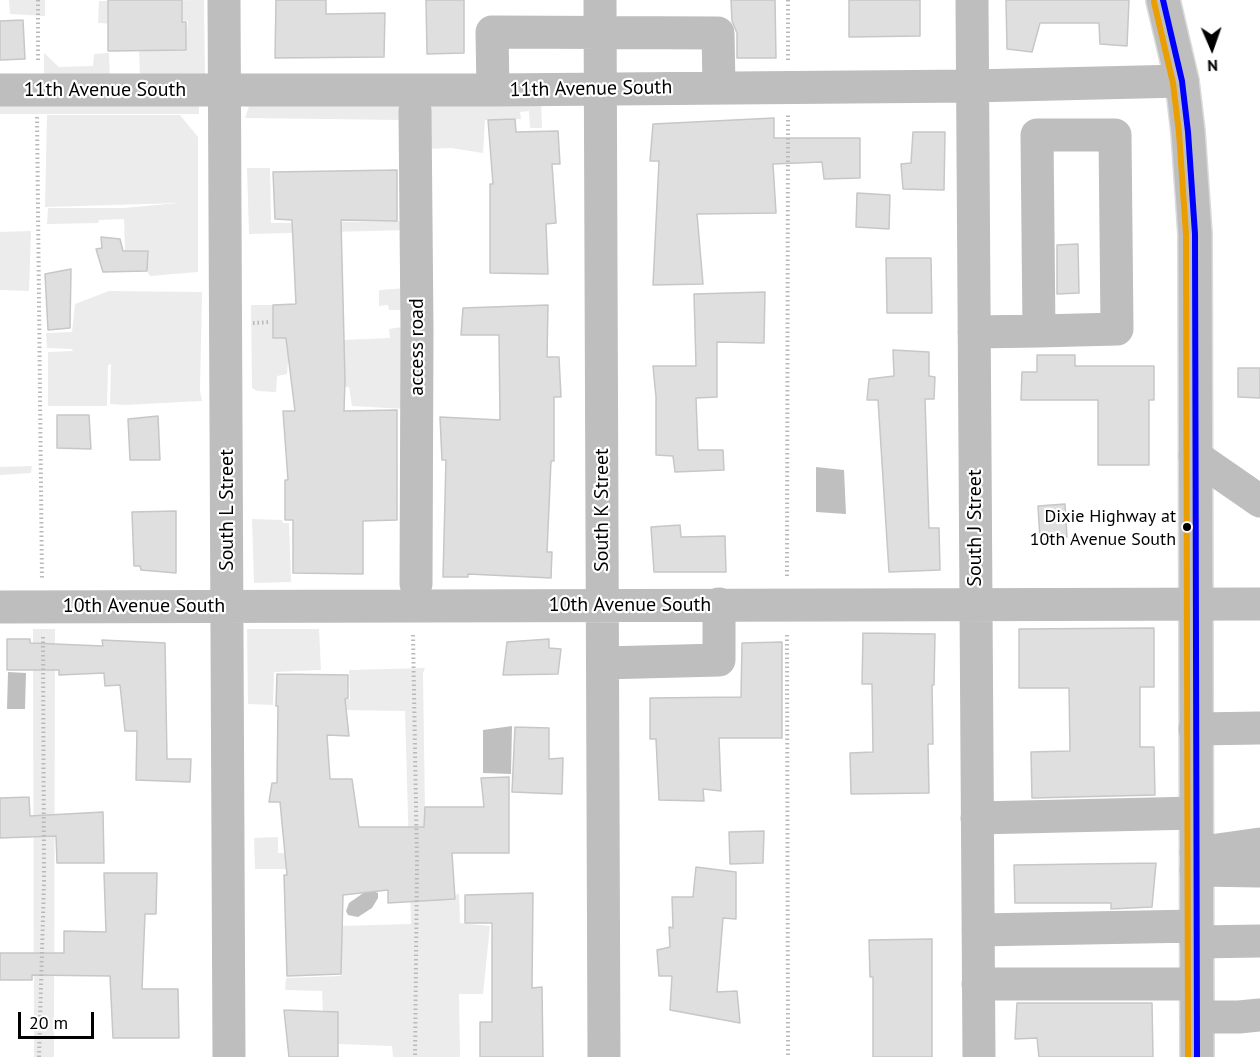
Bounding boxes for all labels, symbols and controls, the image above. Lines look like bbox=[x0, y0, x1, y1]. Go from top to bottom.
north arrow bbox=[1182, 18, 1242, 78]
text: N bbox=[1207, 56, 1218, 76]
street label: 11th Avenue South bbox=[510, 76, 672, 102]
street label: 11th Avenue South bbox=[24, 78, 186, 102]
street label: access road bbox=[405, 298, 429, 396]
street label: South K Street bbox=[590, 448, 614, 572]
street label: South L Street bbox=[215, 449, 239, 571]
street label: South J Street bbox=[963, 469, 987, 587]
place label: Dixie Highway at 10th Avenue South bbox=[1030, 506, 1176, 548]
marker: Dixie Highway at 10th Avenue South bbox=[1181, 521, 1193, 533]
street label: 10th Avenue South bbox=[549, 593, 711, 617]
street label: 10th Avenue South bbox=[63, 594, 225, 618]
scale bar bbox=[21, 1000, 98, 1038]
text: 20 m bbox=[29, 1011, 68, 1034]

